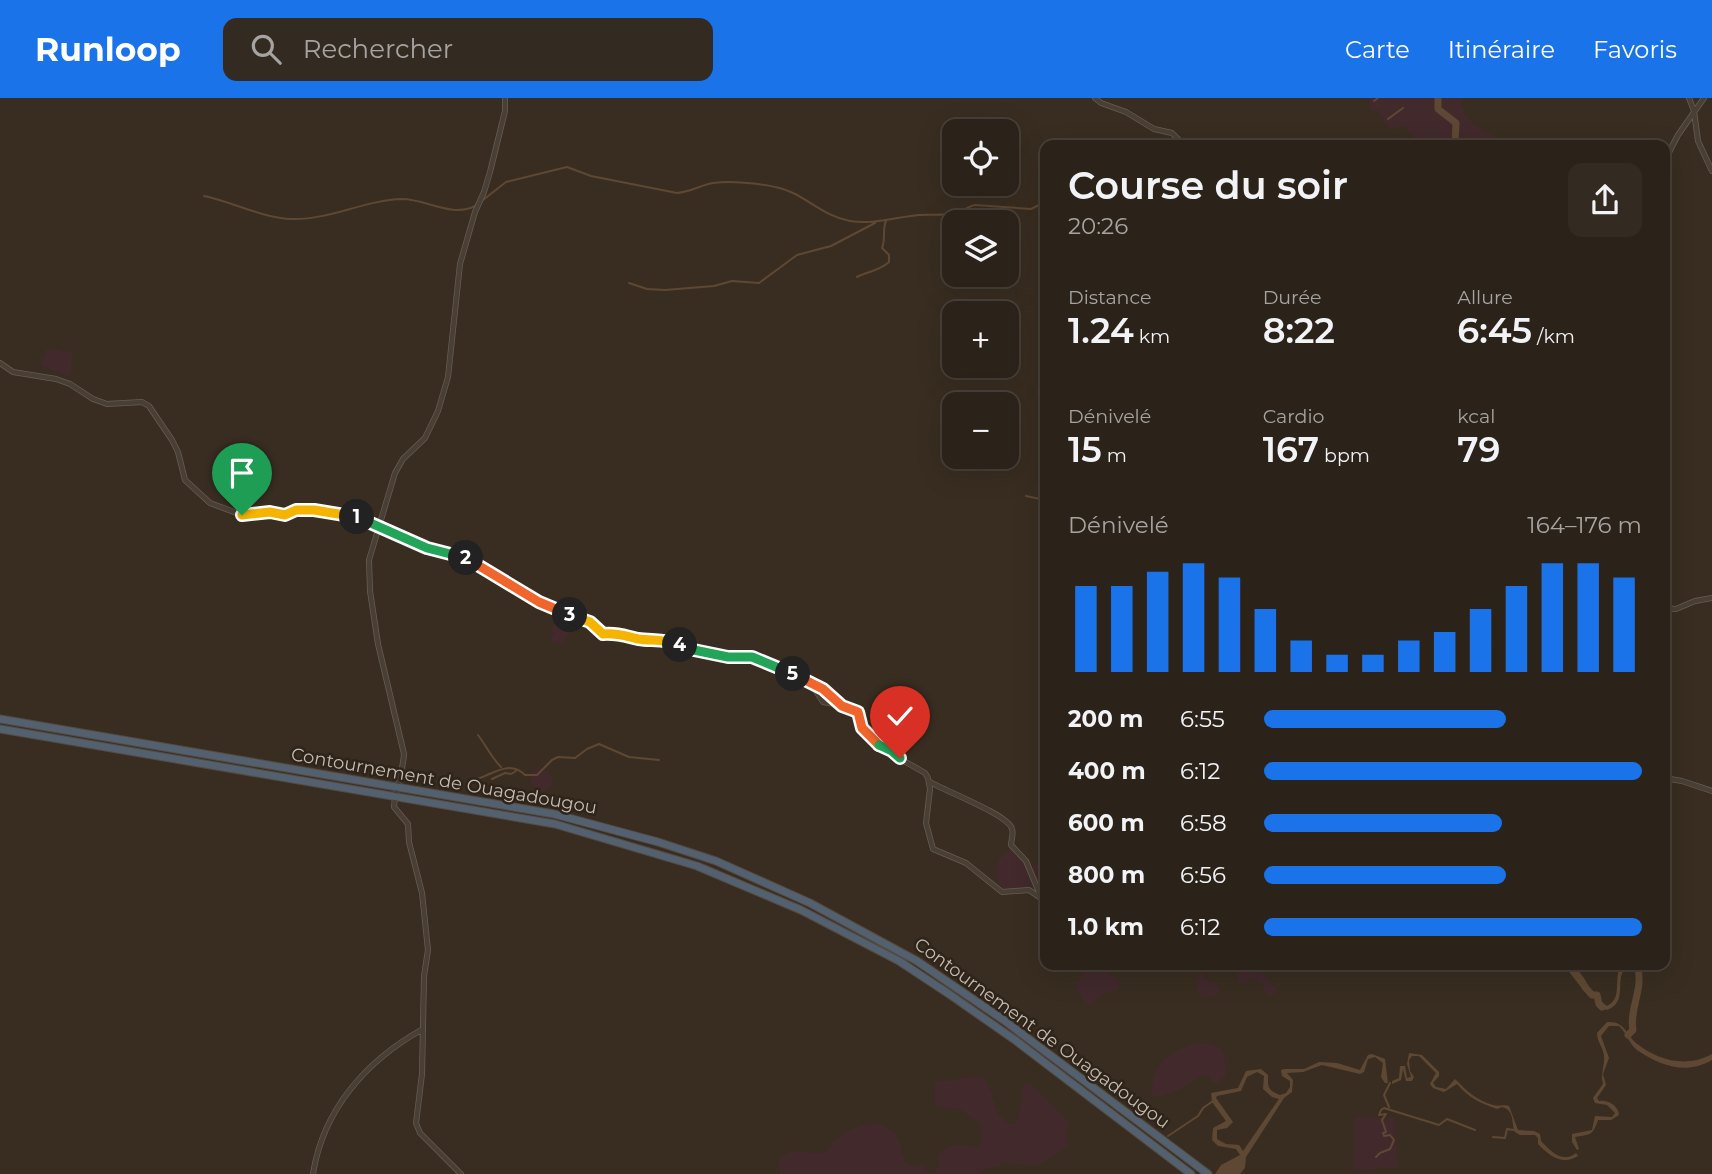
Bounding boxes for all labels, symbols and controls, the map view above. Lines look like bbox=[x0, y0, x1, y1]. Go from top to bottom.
search box bbox=[223, 18, 713, 81]
text: Runloop bbox=[35, 29, 181, 69]
icon: search bbox=[247, 30, 285, 68]
text: Rechercher bbox=[303, 33, 453, 65]
text: Carte bbox=[1345, 35, 1410, 64]
text: Itinéraire bbox=[1448, 35, 1555, 64]
text: Favoris bbox=[1593, 35, 1677, 64]
map controls bbox=[942, 119, 1019, 469]
button: locate bbox=[942, 119, 1019, 196]
text: Course du soir bbox=[1068, 162, 1348, 209]
button: share bbox=[1568, 163, 1642, 237]
button: layers bbox=[942, 210, 1019, 287]
text: 20:26 bbox=[1068, 212, 1128, 240]
text: Distance bbox=[1068, 286, 1151, 309]
text: Durée bbox=[1263, 286, 1321, 309]
text: Allure bbox=[1457, 286, 1513, 309]
button: + bbox=[942, 301, 1019, 378]
text: 1.24 bbox=[1068, 309, 1134, 352]
text: 8:22 bbox=[1263, 309, 1335, 352]
text: 6:45 bbox=[1457, 309, 1532, 352]
text: km bbox=[1134, 325, 1170, 348]
text: /km bbox=[1532, 325, 1575, 348]
button: − bbox=[942, 392, 1019, 469]
text: Dénivelé bbox=[1068, 405, 1151, 428]
text: Cardio bbox=[1263, 405, 1324, 428]
text: kcal bbox=[1457, 405, 1495, 428]
text: 15 bbox=[1068, 428, 1102, 471]
text: 167 bbox=[1263, 428, 1319, 471]
text: 79 bbox=[1457, 428, 1501, 471]
pin bbox=[212, 443, 272, 515]
text: m bbox=[1102, 444, 1127, 467]
text: bpm bbox=[1319, 444, 1370, 467]
icon: arrive bbox=[223, 454, 261, 492]
pin: 1 bbox=[340, 500, 374, 534]
text: 1 bbox=[353, 505, 360, 528]
text: Dénivelé bbox=[1068, 511, 1169, 539]
text: 164–176 m bbox=[1527, 511, 1642, 539]
pin: 2 bbox=[448, 540, 484, 575]
text: 2 bbox=[460, 546, 471, 569]
pin: 3 bbox=[552, 598, 588, 632]
text: 3 bbox=[564, 603, 575, 626]
pin: 4 bbox=[662, 628, 698, 662]
text: 4 bbox=[673, 633, 686, 656]
pin: 5 bbox=[776, 656, 810, 692]
text: 5 bbox=[787, 662, 798, 685]
pin bbox=[870, 686, 930, 758]
icon: check bbox=[881, 697, 919, 735]
text: 200 m bbox=[1068, 705, 1143, 733]
text: 6:55 bbox=[1180, 705, 1225, 733]
street label: Contournement de Ouagadougou bbox=[289, 743, 599, 819]
text: 400 m bbox=[1068, 757, 1146, 785]
text: 6:12 bbox=[1180, 757, 1220, 785]
text: 600 m bbox=[1068, 809, 1145, 837]
text: 6:58 bbox=[1180, 809, 1227, 837]
text: 800 m bbox=[1068, 861, 1145, 889]
text: 6:56 bbox=[1180, 861, 1226, 889]
text: 1.0 km bbox=[1068, 913, 1144, 941]
text: 6:12 bbox=[1180, 913, 1220, 941]
street label: Contournement de Ouagadougou bbox=[910, 933, 1174, 1133]

